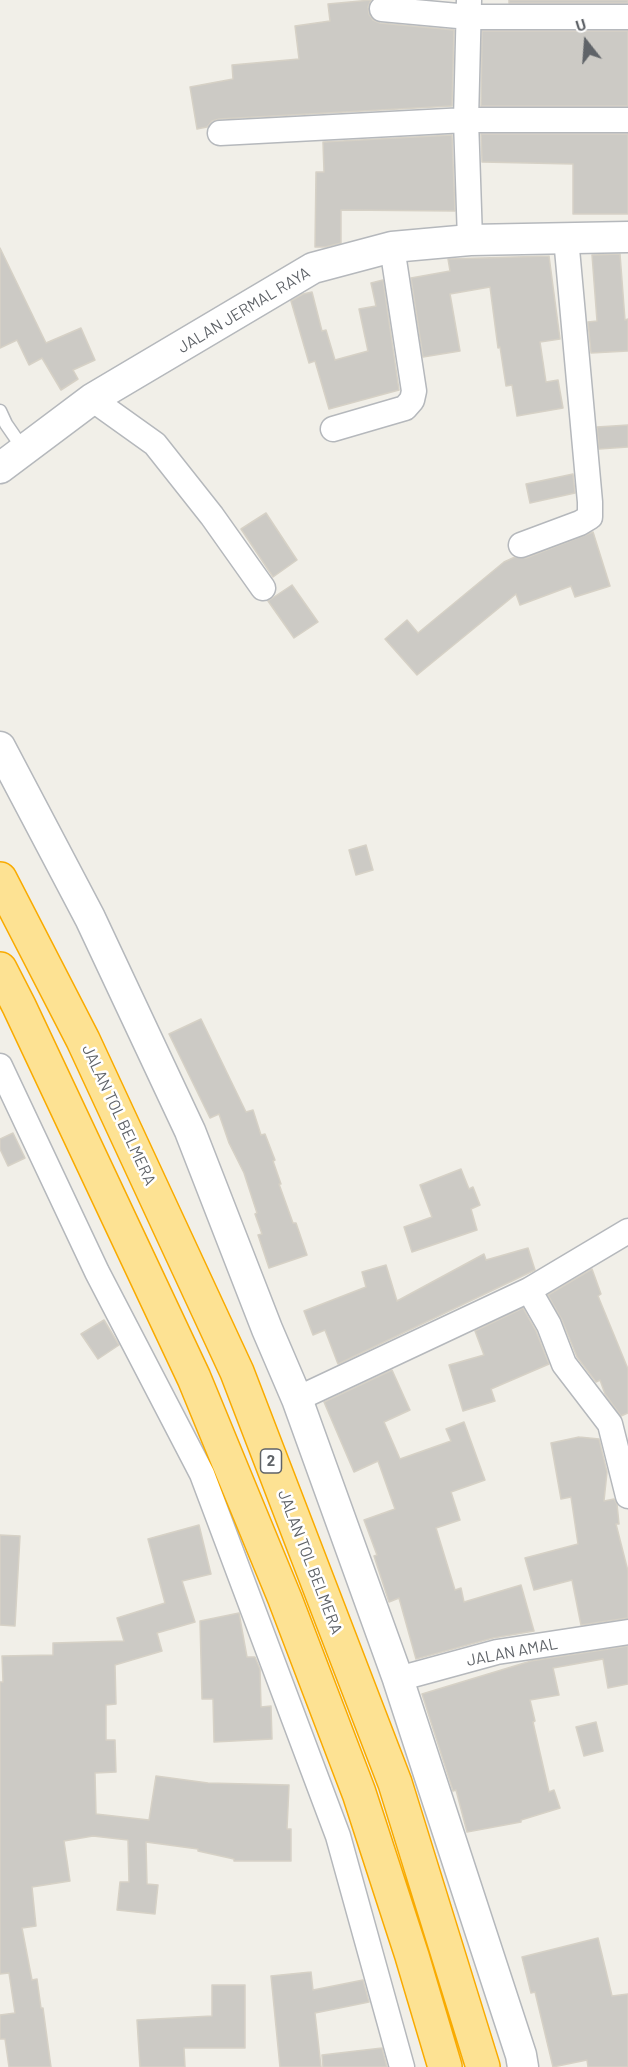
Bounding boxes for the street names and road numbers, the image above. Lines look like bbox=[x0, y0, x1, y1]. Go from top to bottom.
street label: JALAN JERMAL RAYA bbox=[174, 263, 314, 357]
street label: JALAN TOL BELMERA bbox=[78, 1042, 160, 1188]
road number: 2 bbox=[260, 1449, 282, 1473]
street label: JALAN TOL BELMERA bbox=[274, 1487, 346, 1637]
street label: JALAN AMAL bbox=[465, 1634, 559, 1670]

